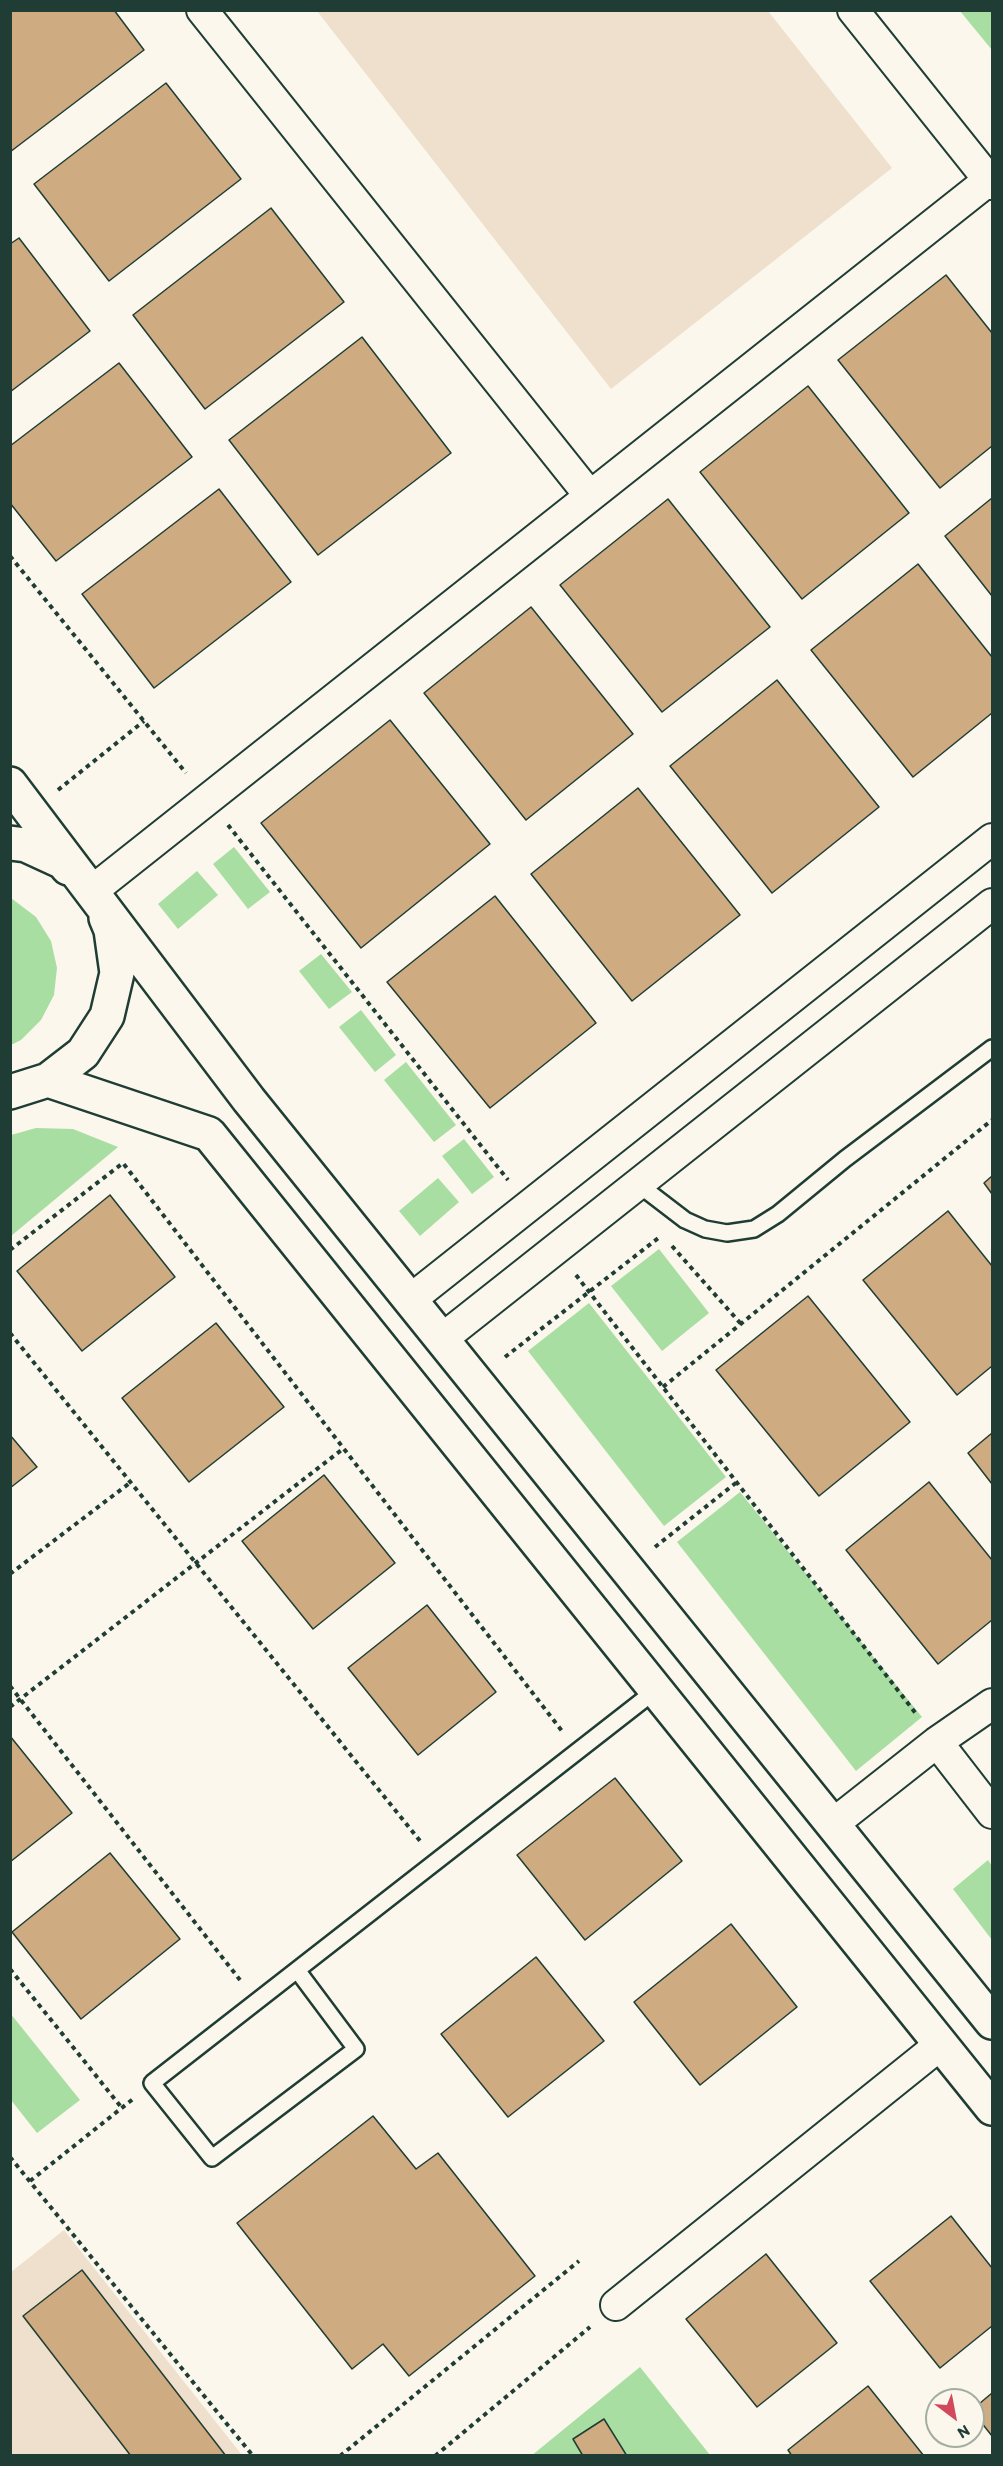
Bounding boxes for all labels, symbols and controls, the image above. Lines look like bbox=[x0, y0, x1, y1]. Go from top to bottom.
north arrow bbox=[925, 2388, 985, 2448]
text: N bbox=[954, 2421, 973, 2443]

